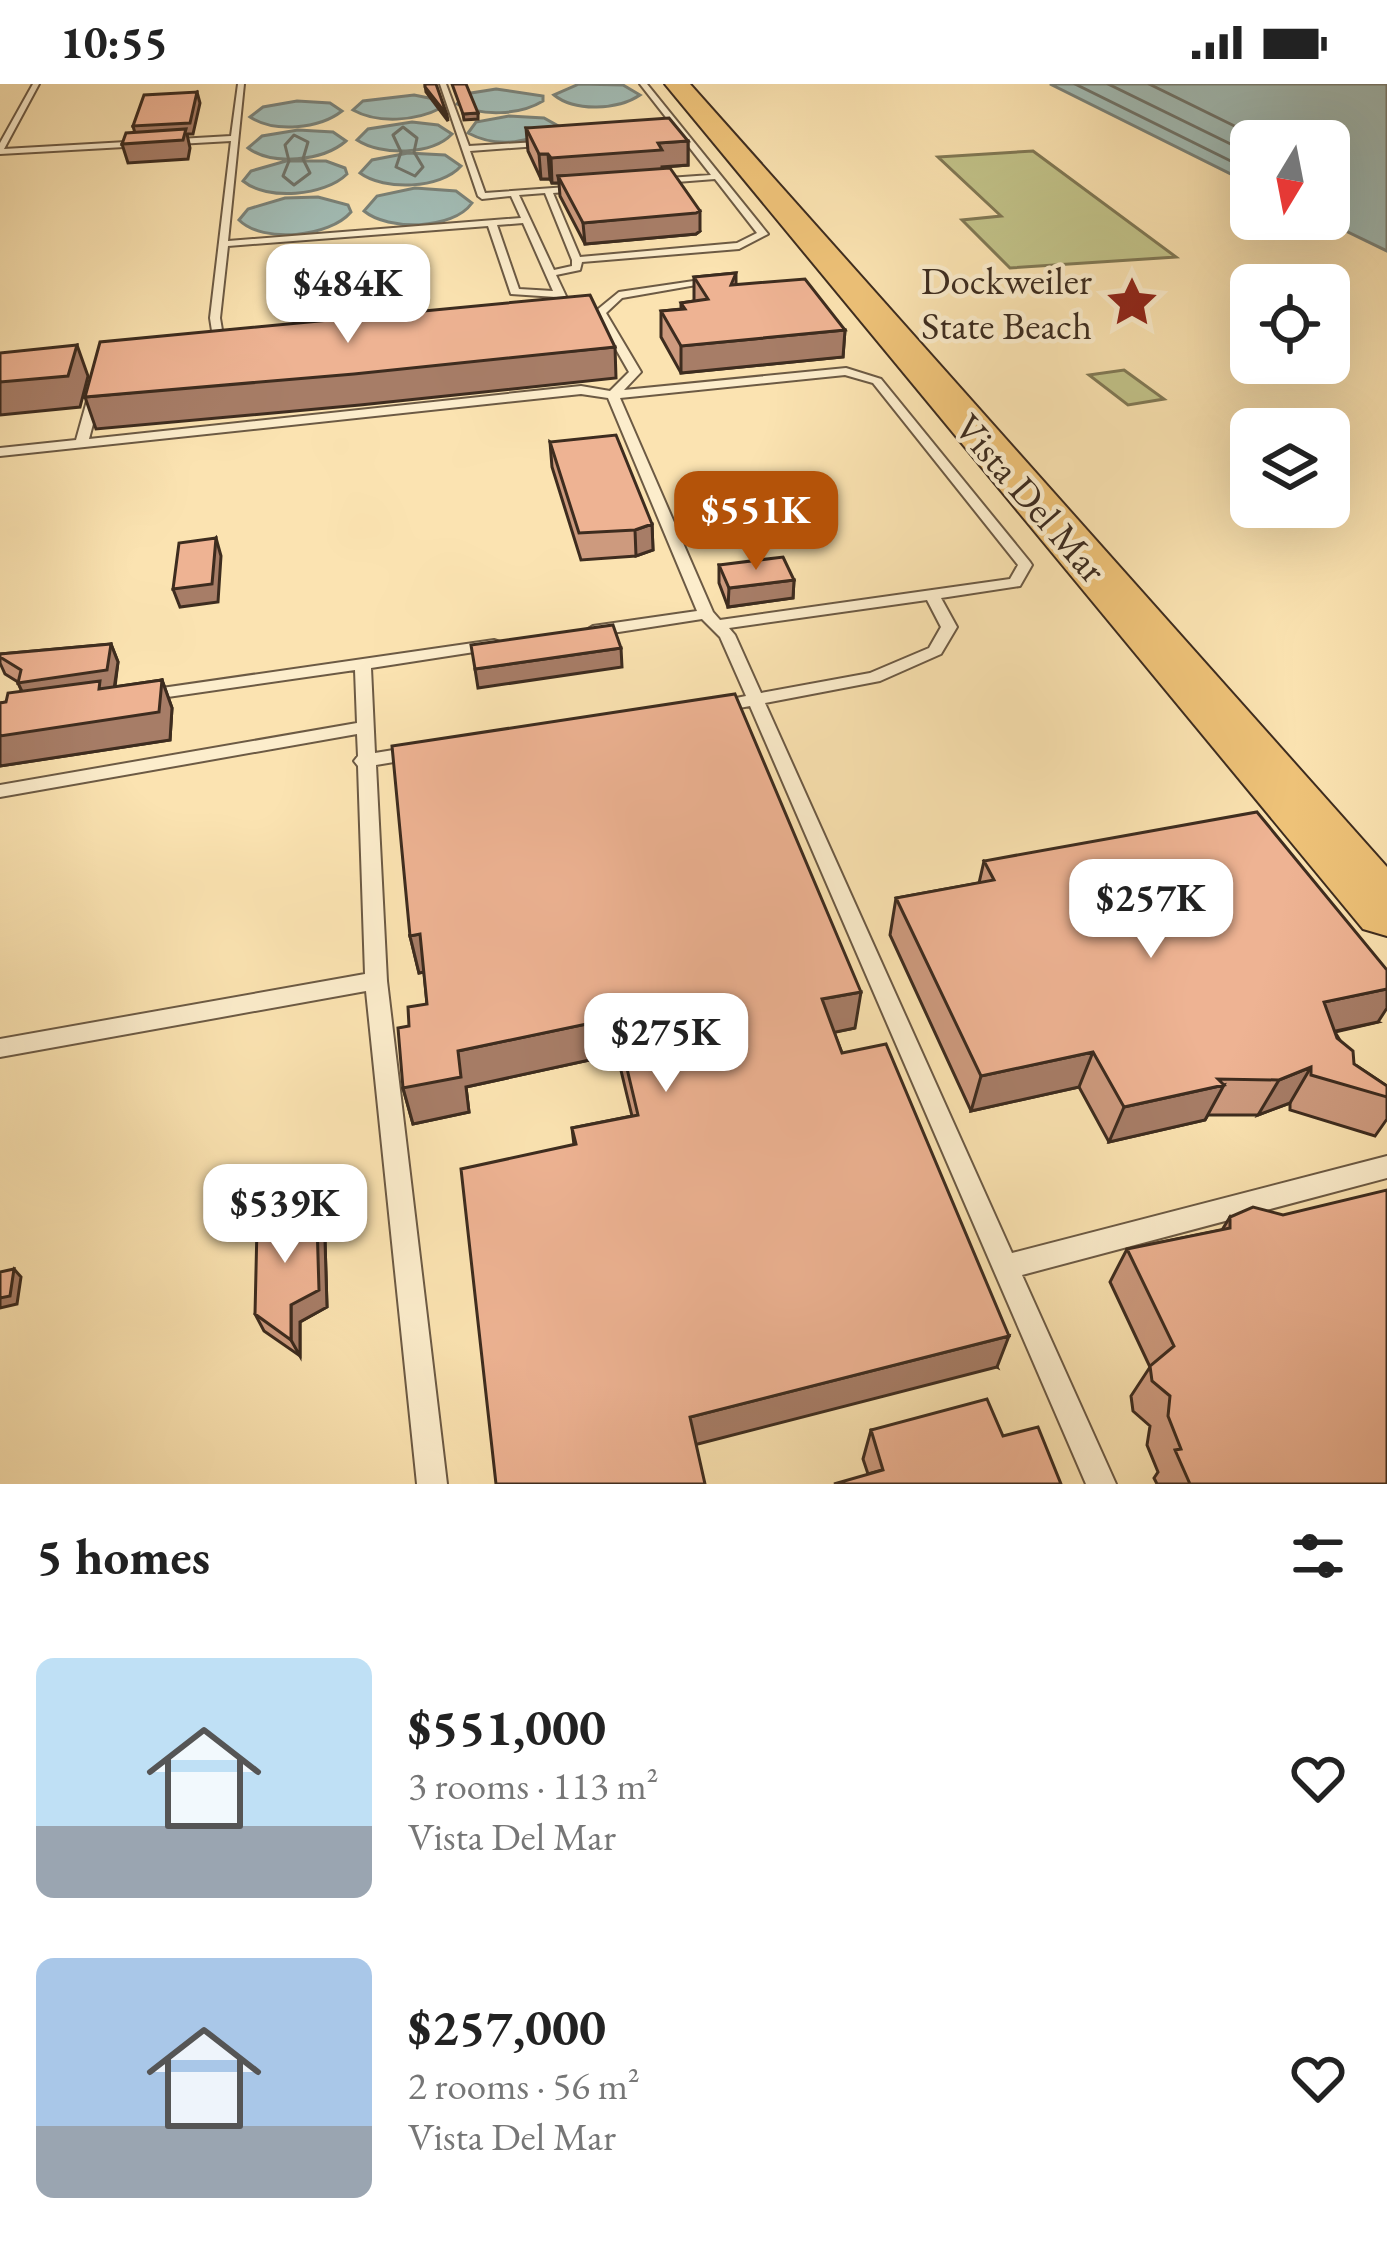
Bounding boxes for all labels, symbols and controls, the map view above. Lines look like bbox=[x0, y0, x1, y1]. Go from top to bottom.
text: 10:55 bbox=[60, 13, 168, 71]
north arrow bbox=[1230, 120, 1350, 240]
map controls bbox=[1230, 120, 1350, 528]
pin: $484K bbox=[264, 244, 432, 346]
place label: Dockweiler State Beach bbox=[921, 255, 1092, 351]
text: $484K bbox=[293, 257, 403, 308]
button: locate bbox=[1230, 264, 1350, 384]
place icon: Dockweiler State Beach bbox=[1103, 273, 1161, 331]
street label: Vista Del Mar bbox=[944, 403, 1118, 593]
button: layers bbox=[1230, 408, 1350, 528]
pin: $551K bbox=[672, 471, 840, 573]
text: $551K bbox=[701, 484, 811, 535]
pin: $257K bbox=[1067, 859, 1235, 961]
text: $257K bbox=[1096, 872, 1206, 923]
pin: $275K bbox=[582, 993, 750, 1095]
text: $275K bbox=[611, 1006, 721, 1057]
pin: $539K bbox=[201, 1164, 369, 1266]
text: $539K bbox=[230, 1177, 340, 1228]
text: 5 homes bbox=[36, 1523, 210, 1589]
icon: filters bbox=[1285, 1523, 1351, 1589]
text: $551,000 bbox=[408, 1694, 606, 1760]
icon: home bbox=[132, 1706, 276, 1850]
icon: heart bbox=[1285, 1745, 1351, 1811]
text: 3 rooms · 113 m² bbox=[408, 1760, 659, 1811]
text: Vista Del Mar bbox=[408, 1811, 616, 1862]
text: $257,000 bbox=[408, 1994, 606, 2060]
icon: home bbox=[132, 2006, 276, 2150]
icon: heart bbox=[1285, 2045, 1351, 2111]
text: 2 rooms · 56 m² bbox=[408, 2060, 640, 2111]
text: Vista Del Mar bbox=[408, 2111, 616, 2162]

